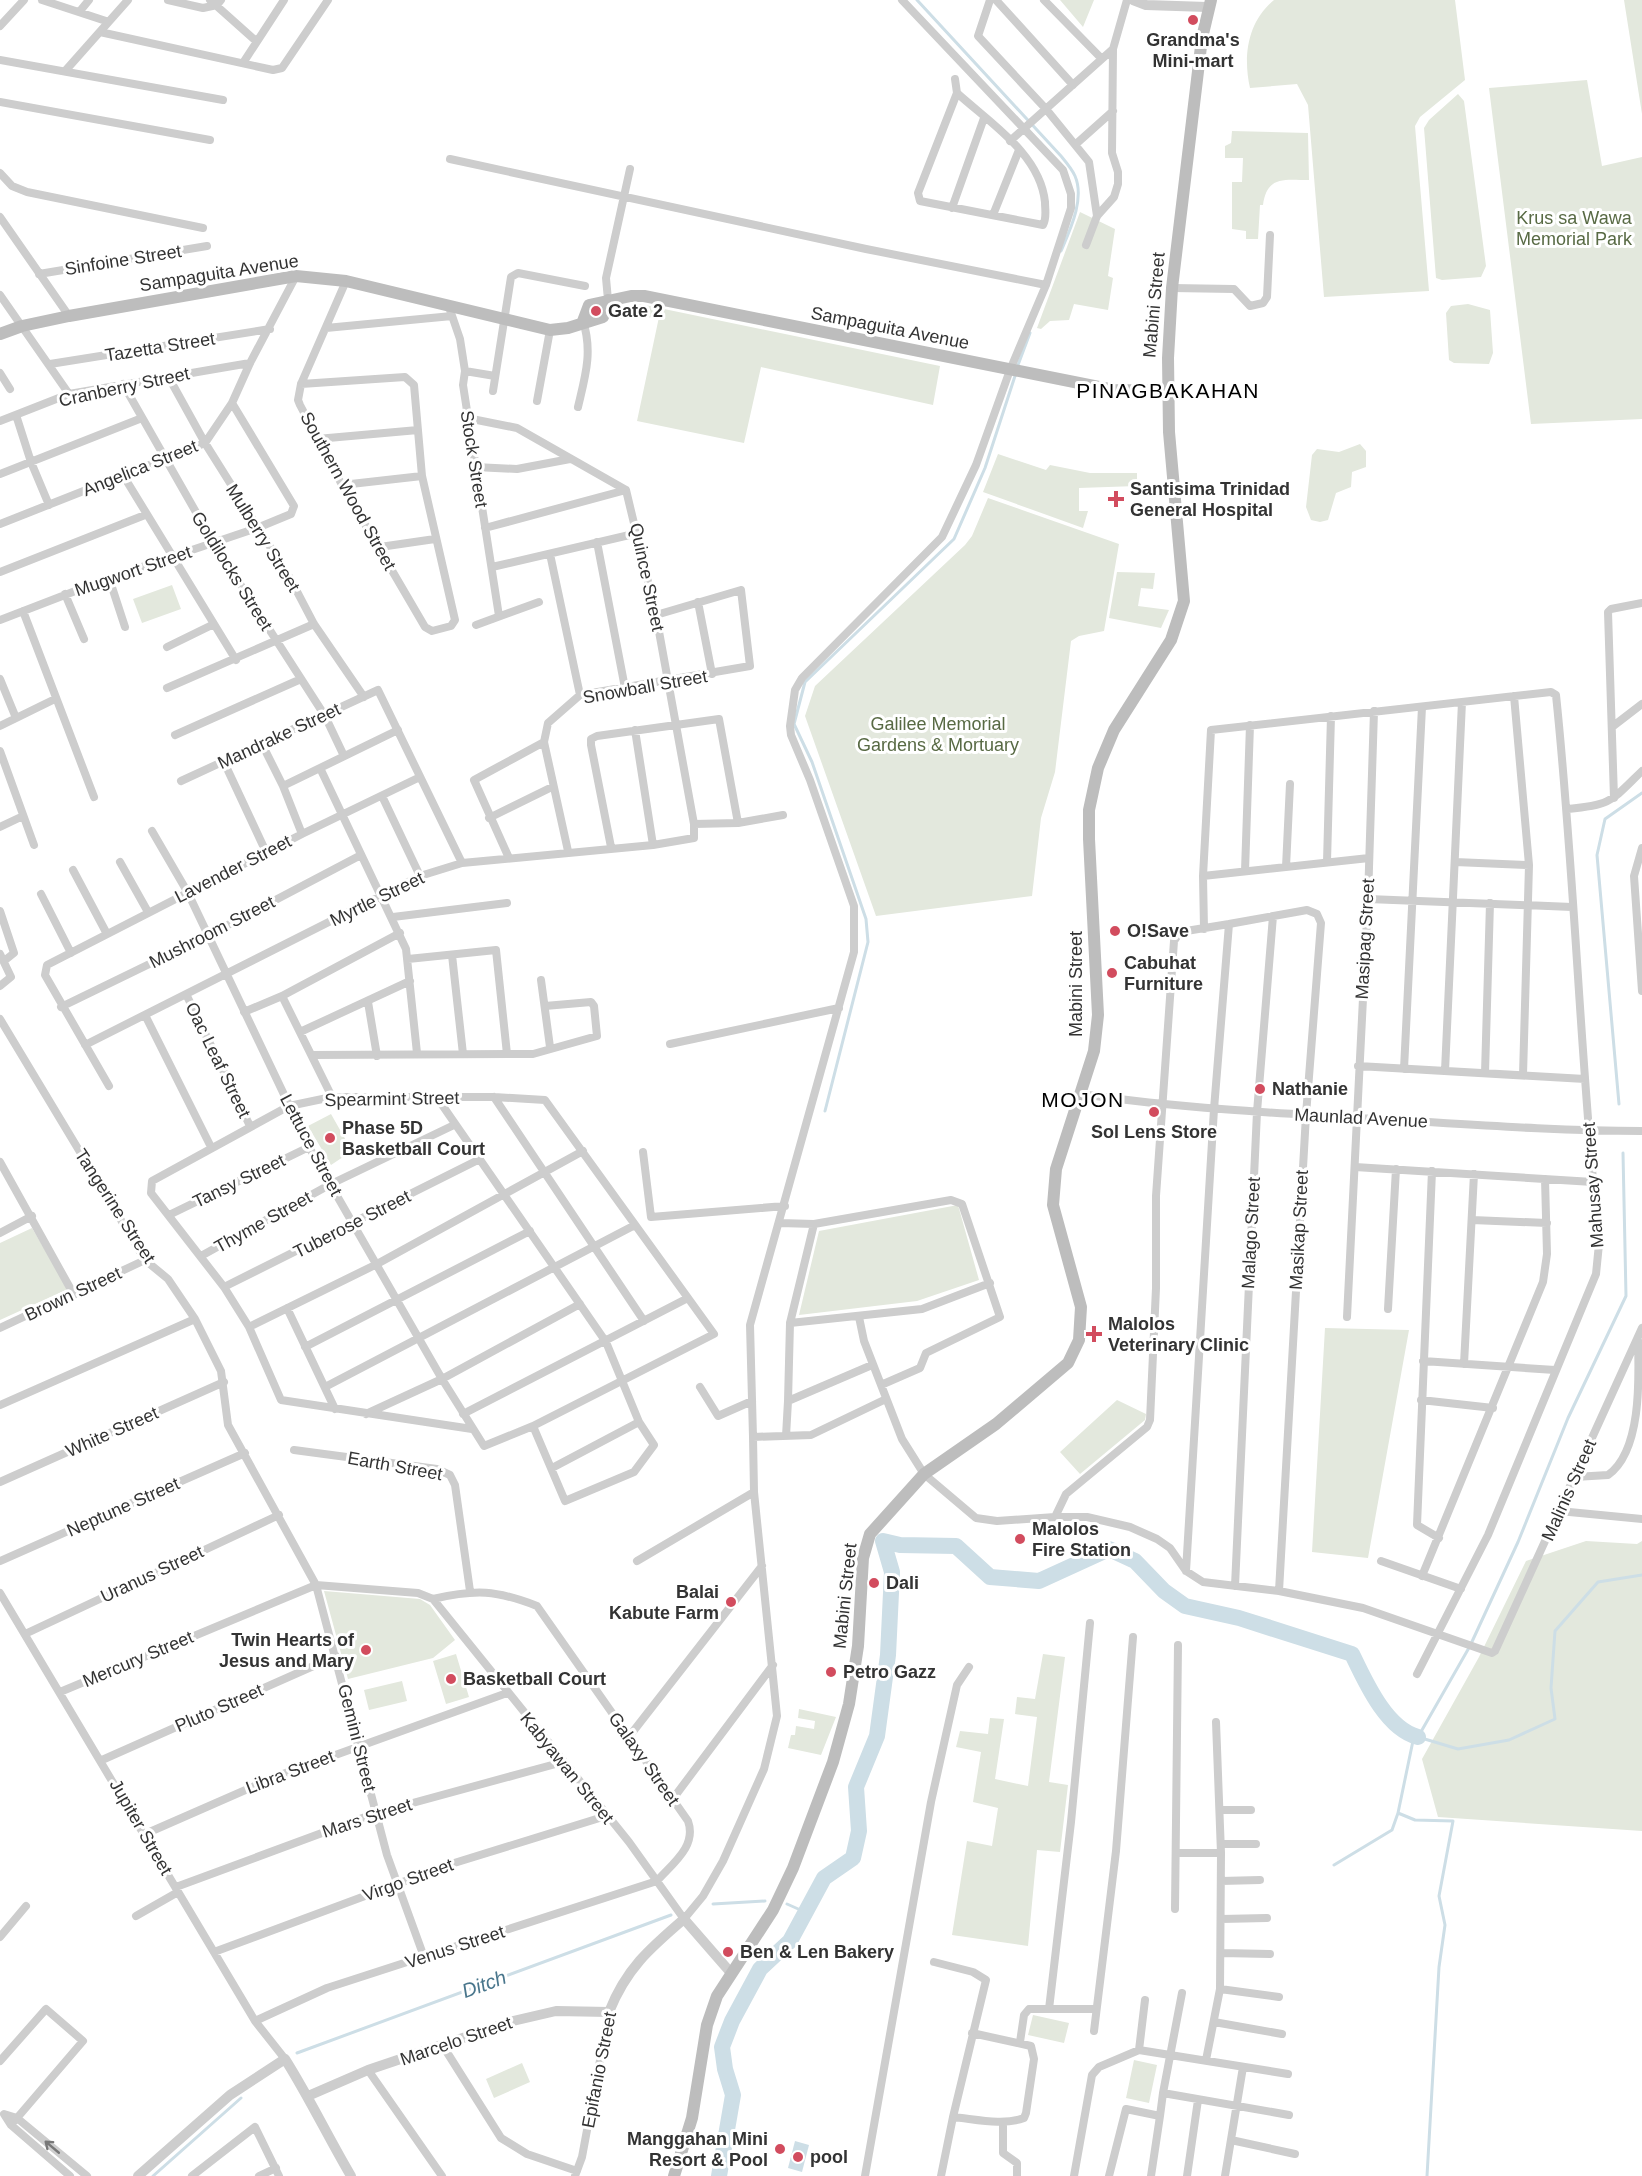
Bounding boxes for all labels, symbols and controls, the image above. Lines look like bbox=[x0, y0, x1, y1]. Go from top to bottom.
marker: Grandma's Mini-mart bbox=[1186, 13, 1200, 27]
place label: Grandma's Mini-mart bbox=[1146, 30, 1240, 71]
park label: Krus sa Wawa Memorial Park bbox=[1516, 208, 1633, 249]
street label: Sinfoine Street bbox=[63, 241, 183, 279]
street label: Sampaguita Avenue bbox=[138, 251, 300, 295]
street label: Mabini Street bbox=[1139, 251, 1169, 359]
place label: Gate 2 bbox=[608, 301, 663, 321]
street label: Sampaguita Avenue bbox=[809, 303, 971, 353]
marker: Gate 2 bbox=[589, 304, 603, 318]
street label: Tazetta Street bbox=[104, 328, 216, 366]
street label: Cranberry Street bbox=[57, 363, 191, 411]
district label: PINAGBAKAHAN bbox=[1076, 379, 1260, 402]
street label: Southern Wood Street bbox=[296, 408, 400, 574]
street label: Stock Street bbox=[456, 409, 492, 509]
street label: Angelica Street bbox=[80, 436, 200, 500]
place label: Santisima Trinidad General Hospital bbox=[1130, 479, 1290, 520]
street label: Mulberry Street bbox=[222, 481, 304, 595]
marker: Santisima Trinidad General Hospital bbox=[1107, 490, 1125, 508]
street label: Goldilocks Street bbox=[187, 508, 277, 634]
street label: Quince Street bbox=[626, 521, 668, 633]
street label: Mugwort Street bbox=[72, 542, 194, 600]
street label: Snowball Street bbox=[581, 666, 709, 708]
street label: Mandrake Street bbox=[214, 699, 344, 773]
park label: Galilee Memorial Gardens & Mortuary bbox=[857, 714, 1019, 755]
street label: Lavender Street bbox=[171, 831, 295, 907]
street label: Myrtle Street bbox=[327, 868, 427, 930]
street label: Masipag Street bbox=[1352, 878, 1378, 1000]
street label: Mushroom Street bbox=[146, 892, 278, 972]
place label: O!Save bbox=[1127, 921, 1189, 941]
marker: O!Save bbox=[1108, 924, 1122, 938]
street label: Mabini Street bbox=[1066, 931, 1086, 1037]
place label: Cabuhat Furniture bbox=[1124, 953, 1203, 994]
marker: Cabuhat Furniture bbox=[1105, 966, 1119, 980]
street label: Oac Leaf Street bbox=[181, 999, 255, 1121]
place label: Nathanie bbox=[1272, 1079, 1348, 1099]
marker: Nathanie bbox=[1253, 1082, 1267, 1096]
street label: Spearmint Street bbox=[324, 1088, 460, 1110]
district label: MOJON bbox=[1041, 1088, 1125, 1111]
street label: Lettuce Street bbox=[276, 1091, 346, 1199]
marker: Sol Lens Store bbox=[1147, 1105, 1161, 1119]
street label: Maunlad Avenue bbox=[1294, 1105, 1428, 1131]
place label: Phase 5D Basketball Court bbox=[342, 1118, 485, 1159]
street label: Mahusay Street bbox=[1579, 1121, 1607, 1249]
place label: Sol Lens Store bbox=[1091, 1122, 1217, 1142]
marker: Phase 5D Basketball Court bbox=[323, 1131, 337, 1145]
street label: Tangerine Street bbox=[71, 1145, 159, 1267]
street label: Tansy Street bbox=[190, 1150, 288, 1212]
street label: Masikap Street bbox=[1286, 1170, 1312, 1290]
street label: Malago Street bbox=[1238, 1177, 1264, 1289]
street label: Tuberose Street bbox=[290, 1186, 414, 1262]
street label: Thyme Street bbox=[211, 1187, 315, 1257]
street label: Brown Street bbox=[22, 1263, 124, 1325]
place label: Malolos Veterinary Clinic bbox=[1108, 1314, 1249, 1355]
marker: Malolos Veterinary Clinic bbox=[1085, 1325, 1103, 1343]
street label: White Street bbox=[63, 1403, 161, 1461]
street label: Malinis Street bbox=[1538, 1436, 1600, 1544]
street label: Earth Street bbox=[346, 1448, 444, 1484]
street label: Neptune Street bbox=[64, 1473, 182, 1541]
place label: Malolos Fire Station bbox=[1032, 1519, 1131, 1560]
marker: Malolos Fire Station bbox=[1013, 1532, 1027, 1546]
street label: Uranus Street bbox=[97, 1541, 207, 1607]
street label: Mabini Street bbox=[830, 1542, 860, 1650]
place label: Dali bbox=[886, 1573, 919, 1593]
marker: Dali bbox=[867, 1576, 881, 1590]
place label: Balai Kabute Farm bbox=[609, 1582, 719, 1623]
marker: Balai Kabute Farm bbox=[724, 1595, 738, 1609]
street label: Mercury Street bbox=[80, 1627, 196, 1691]
place label: Twin Hearts of Jesus and Mary bbox=[219, 1630, 355, 1671]
marker: Twin Hearts of Jesus and Mary bbox=[359, 1643, 373, 1657]
place label: Petro Gazz bbox=[843, 1662, 936, 1682]
marker: Petro Gazz bbox=[824, 1665, 838, 1679]
place label: Basketball Court bbox=[463, 1669, 606, 1689]
marker: Basketball Court bbox=[444, 1672, 458, 1686]
street label: Pluto Street bbox=[172, 1680, 266, 1736]
street label: Gemini Street bbox=[334, 1682, 380, 1794]
street label: Kabyawan Street bbox=[516, 1708, 618, 1828]
street label: Galaxy Street bbox=[605, 1709, 683, 1809]
street label: Libra Street bbox=[243, 1746, 337, 1798]
street label: Jupiter Street bbox=[106, 1776, 176, 1878]
street label: Mars Street bbox=[320, 1794, 414, 1842]
street label: Virgo Street bbox=[360, 1854, 456, 1906]
street label: Venus Street bbox=[403, 1922, 507, 1972]
place label: Ben & Len Bakery bbox=[740, 1942, 894, 1962]
marker: Ben & Len Bakery bbox=[721, 1945, 735, 1959]
water label: Ditch bbox=[459, 1966, 509, 2002]
street label: Epifanio Street bbox=[578, 2010, 620, 2130]
street label: Marcelo Street bbox=[397, 2012, 515, 2070]
place label: Manggahan Mini Resort & Pool bbox=[627, 2129, 768, 2170]
one-way arrow bbox=[45, 2140, 60, 2154]
marker: Manggahan Mini Resort & Pool bbox=[773, 2142, 787, 2156]
place label: pool bbox=[810, 2147, 848, 2167]
marker: pool bbox=[791, 2150, 805, 2164]

